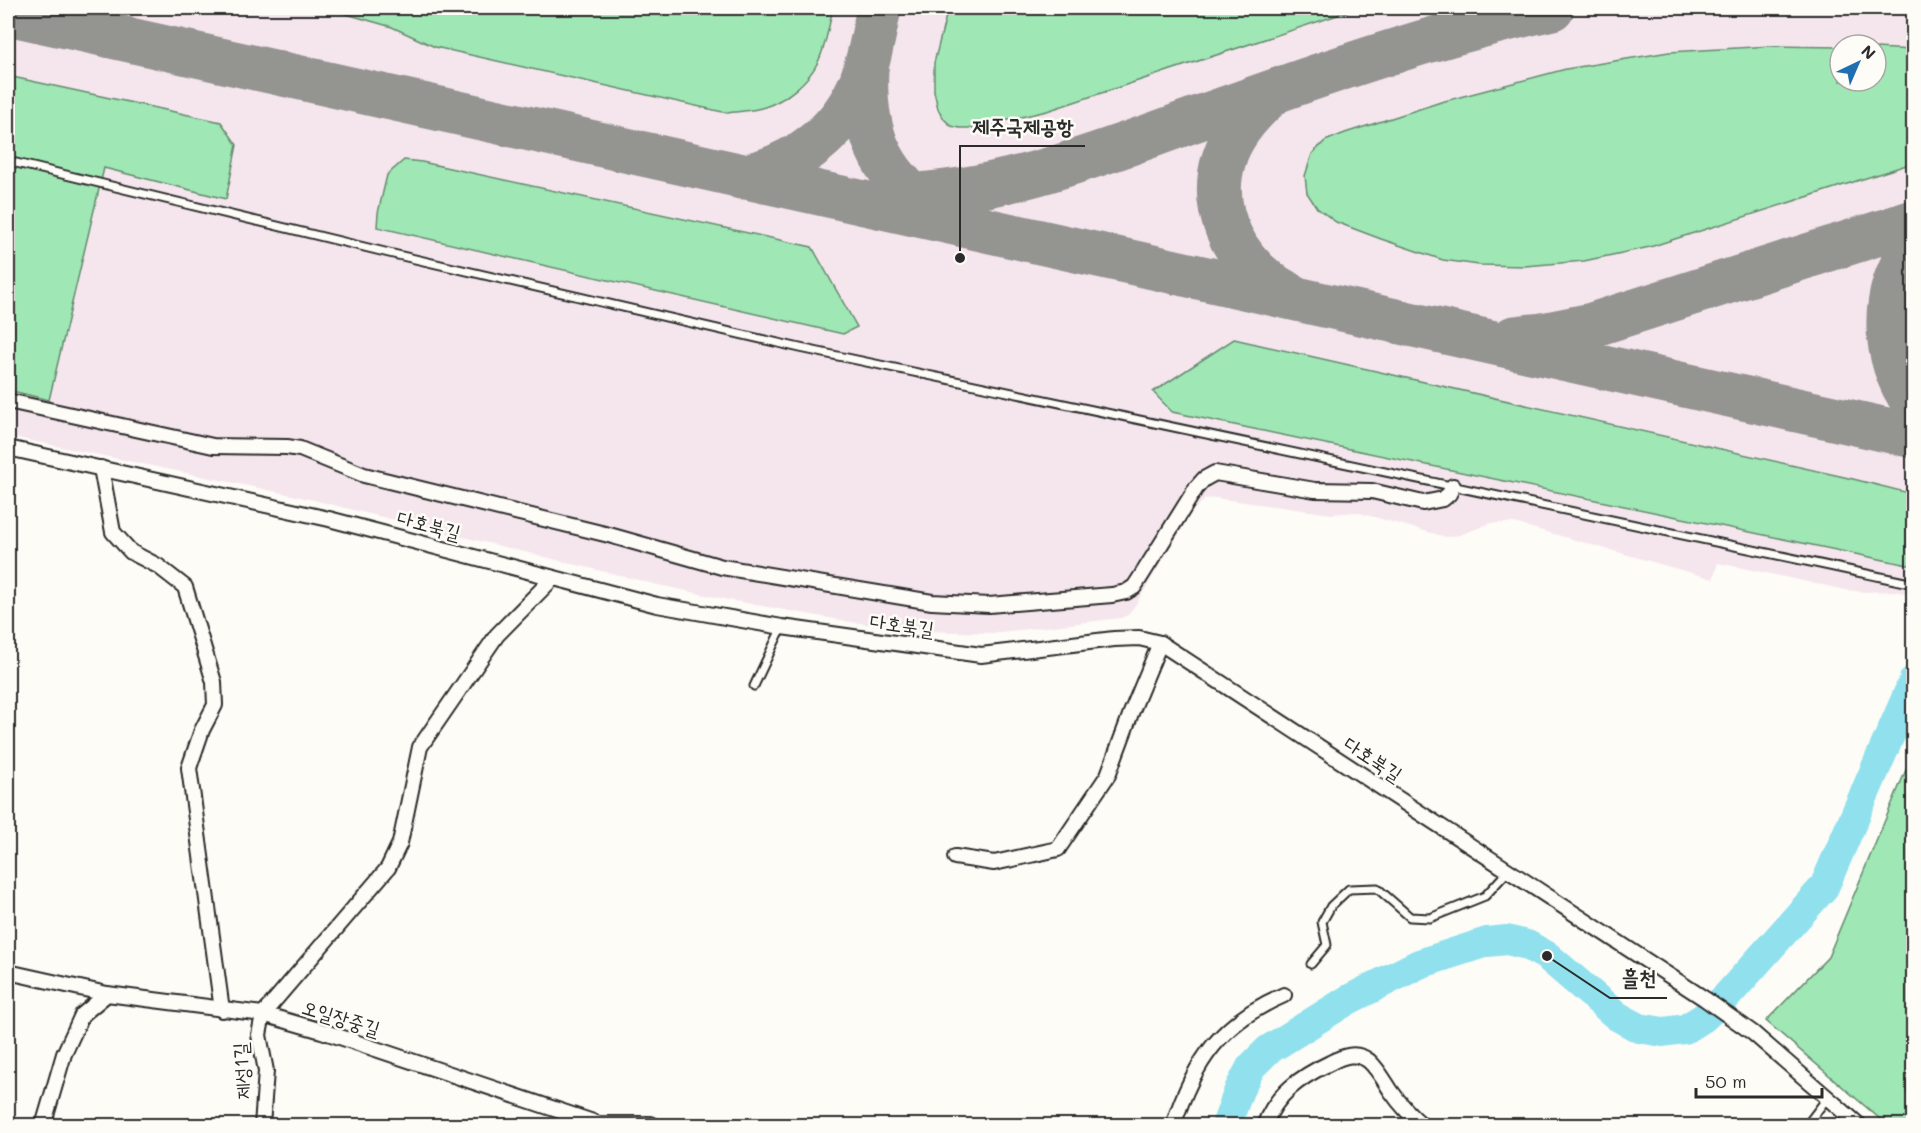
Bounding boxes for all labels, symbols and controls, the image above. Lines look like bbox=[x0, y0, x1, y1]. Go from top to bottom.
north arrow bbox=[1828, 33, 1888, 93]
text: N bbox=[1857, 40, 1880, 64]
callout: 제주국제공항 bbox=[960, 107, 1085, 146]
text: 제주국제공항 bbox=[972, 112, 1074, 139]
street label: 다호북길 bbox=[395, 503, 464, 545]
street label: 다호북길 bbox=[868, 607, 936, 641]
street label: 다호북길 bbox=[1339, 730, 1408, 787]
callout: 흘천 bbox=[1610, 959, 1667, 998]
text: 흘천 bbox=[1622, 963, 1656, 990]
street label: 오일장중길 bbox=[299, 993, 384, 1041]
street label: 제성1길 bbox=[227, 1042, 255, 1100]
scale bar bbox=[1696, 1061, 1822, 1099]
text: 50 m bbox=[1705, 1069, 1747, 1093]

